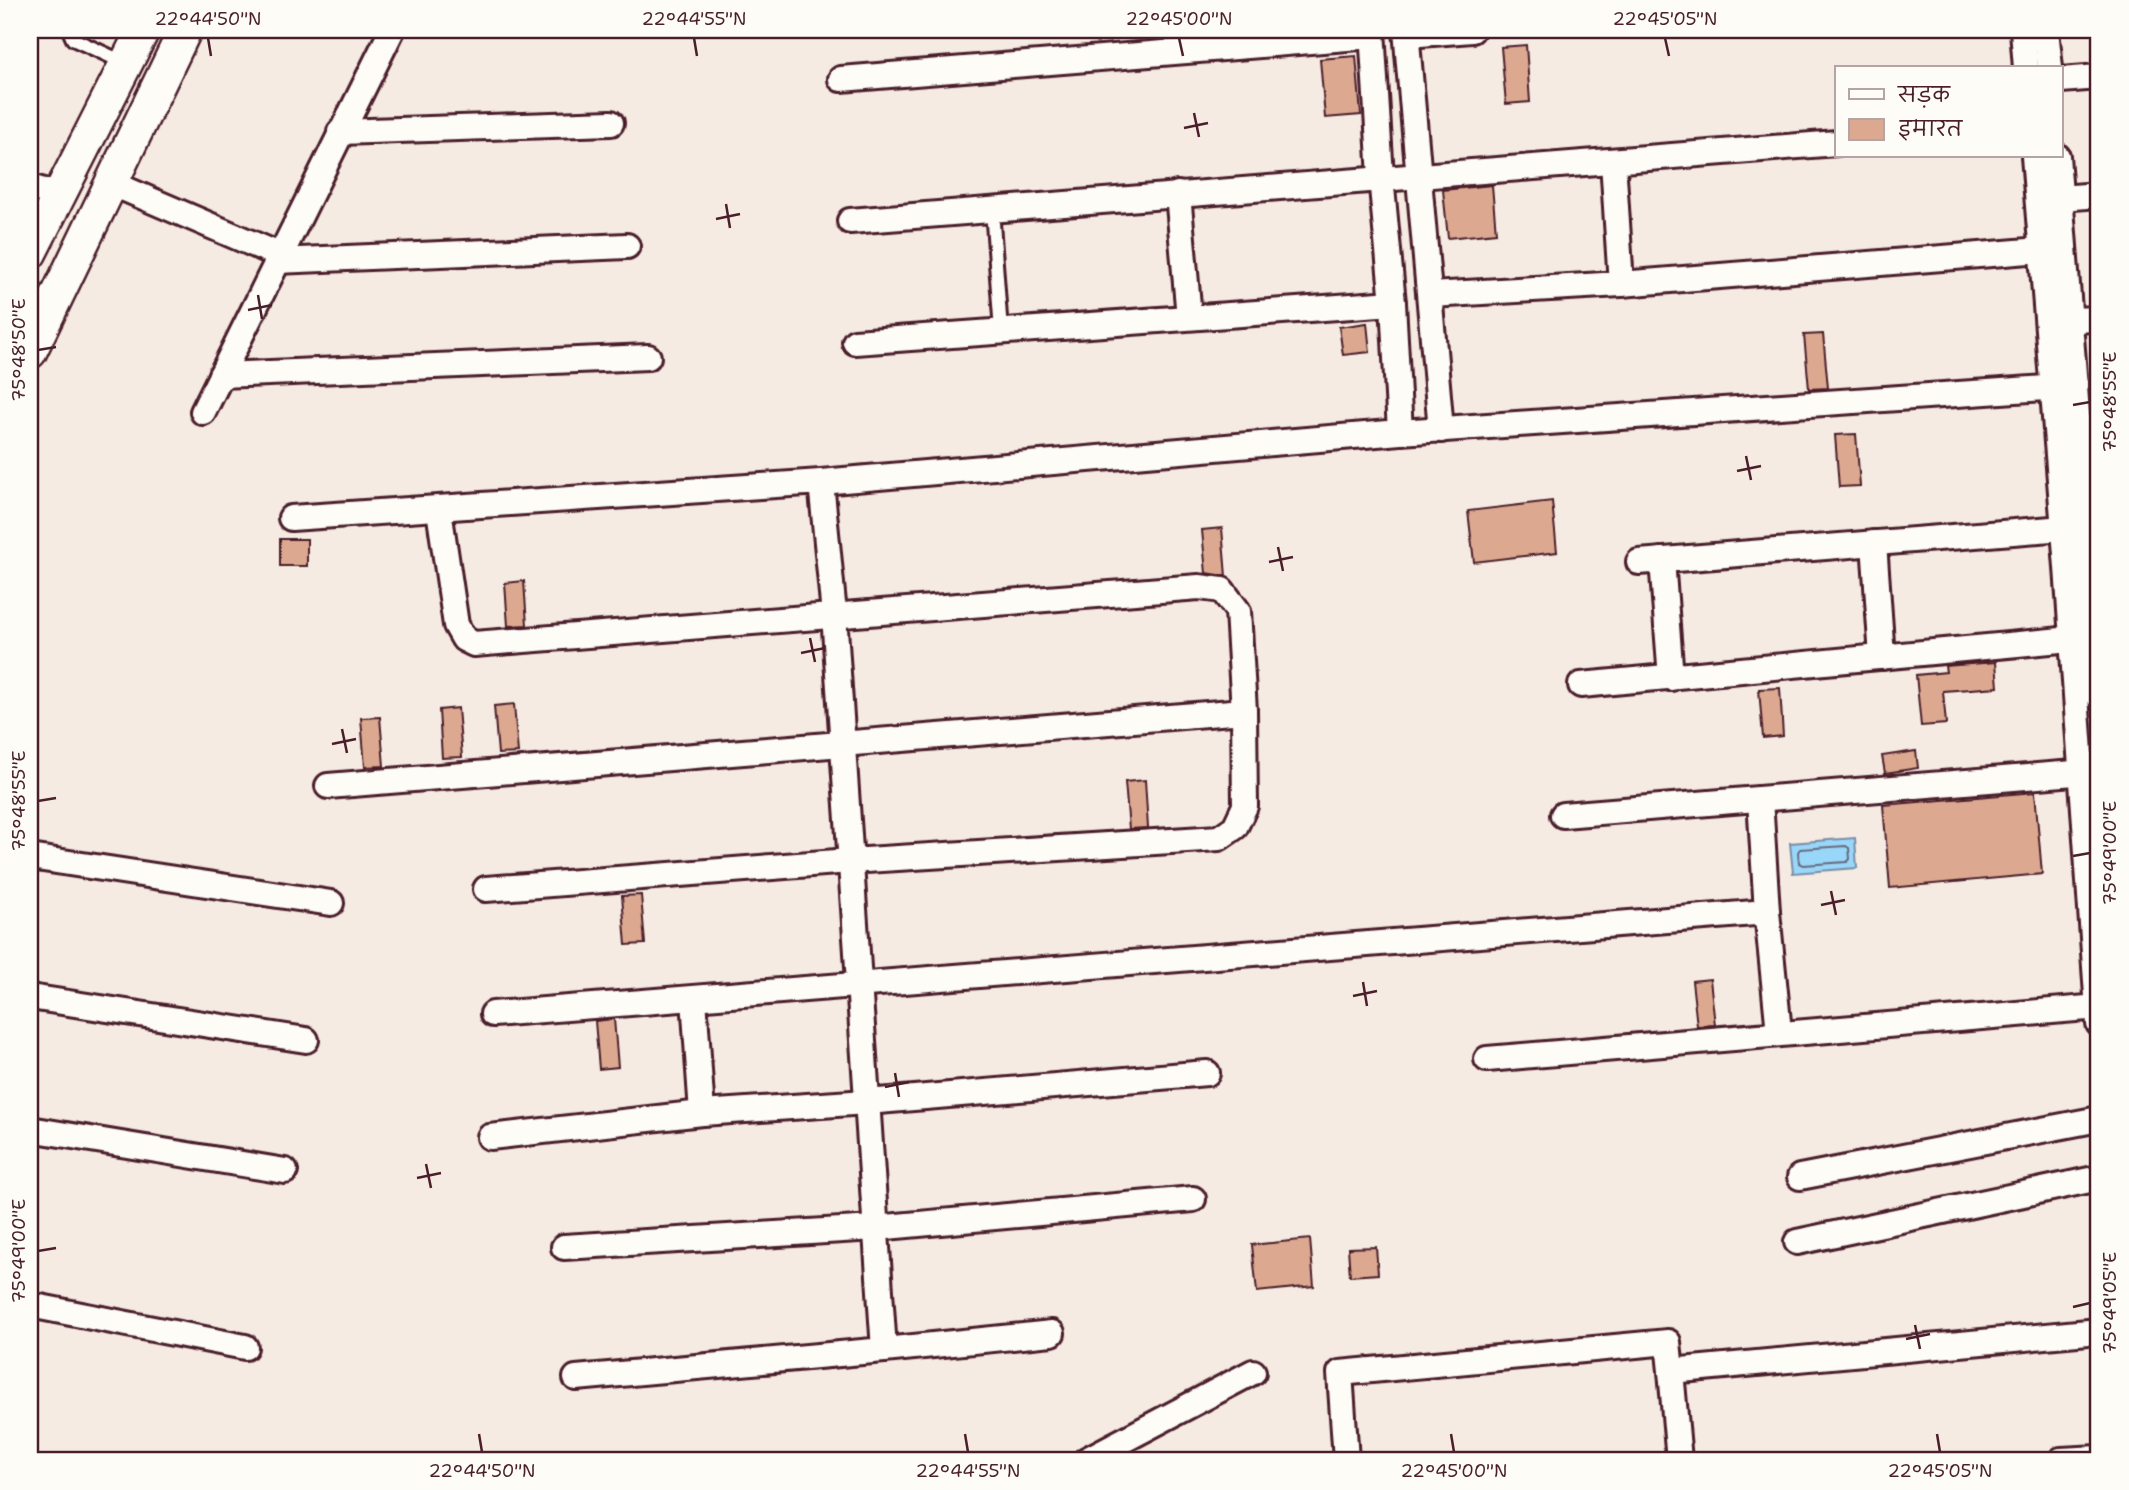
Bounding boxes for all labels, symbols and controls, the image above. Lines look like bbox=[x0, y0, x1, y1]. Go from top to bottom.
text: 22°44'50"N bbox=[154, 7, 262, 31]
text: 22°44'55"N bbox=[642, 7, 746, 31]
text: 22°45'00"N bbox=[1126, 7, 1232, 31]
text: 22°45'05"N bbox=[1613, 7, 1717, 31]
legend bbox=[1835, 66, 2062, 158]
text: सड़क bbox=[1897, 81, 1951, 109]
text: इमारत bbox=[1898, 115, 1964, 143]
text: 75°48'50"E bbox=[7, 298, 31, 402]
text: 75°48'55"E bbox=[2098, 351, 2122, 453]
text: 75°48'55"E bbox=[7, 750, 31, 852]
text: 75°49'00"E bbox=[2098, 801, 2122, 905]
text: 75°49'00"E bbox=[7, 1199, 31, 1303]
text: 75°49'05"E bbox=[2098, 1252, 2122, 1354]
text: 22°44'50"N bbox=[428, 1459, 536, 1483]
text: 22°44'55"N bbox=[916, 1459, 1020, 1483]
text: 22°45'00"N bbox=[1401, 1459, 1507, 1483]
text: 22°45'05"N bbox=[1888, 1459, 1992, 1483]

